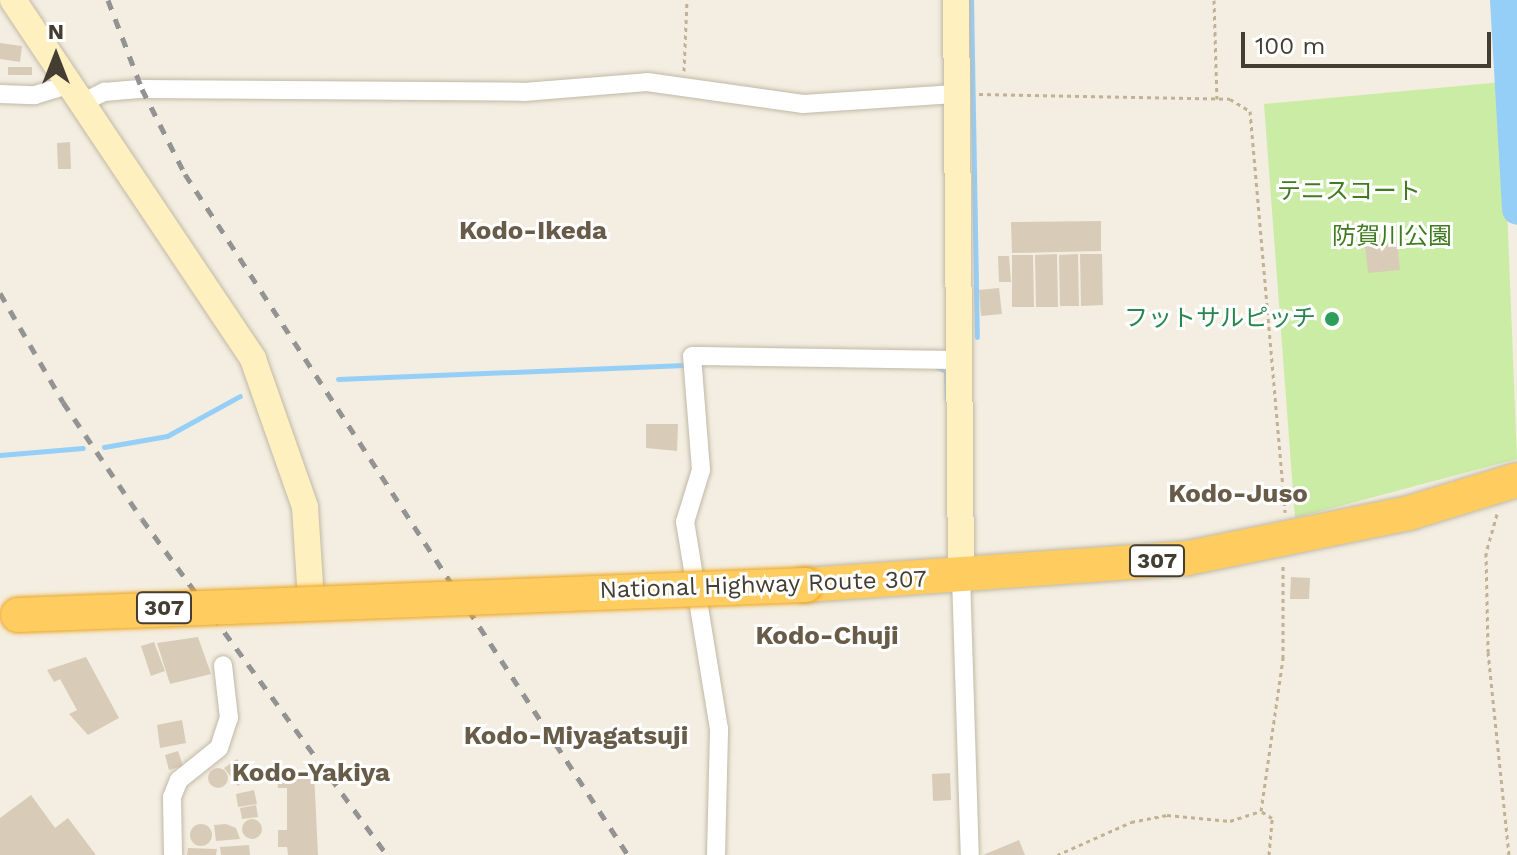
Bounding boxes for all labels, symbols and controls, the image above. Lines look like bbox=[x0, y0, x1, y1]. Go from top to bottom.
north arrow bbox=[16, 16, 96, 96]
scale bar bbox=[1245, 16, 1495, 66]
text: N bbox=[48, 19, 64, 44]
text: 100 m bbox=[1255, 32, 1325, 60]
park label: テニスコート bbox=[1277, 178, 1421, 206]
district label: Kodo-Ikeda bbox=[459, 215, 607, 247]
park label: 防賀川公園 bbox=[1332, 223, 1452, 251]
place label: フットサルピッチ bbox=[1124, 305, 1316, 333]
marker: フットサルピッチ bbox=[1323, 310, 1341, 328]
district label: Kodo-Juso bbox=[1168, 478, 1308, 510]
road number: 307 bbox=[1127, 543, 1187, 579]
street label: National Highway Route 307 bbox=[598, 565, 928, 605]
road number: 307 bbox=[134, 590, 194, 626]
district label: Kodo-Chuji bbox=[755, 620, 899, 652]
district label: Kodo-Miyagatsuji bbox=[464, 720, 688, 752]
district label: Kodo-Yakiya bbox=[232, 757, 390, 789]

